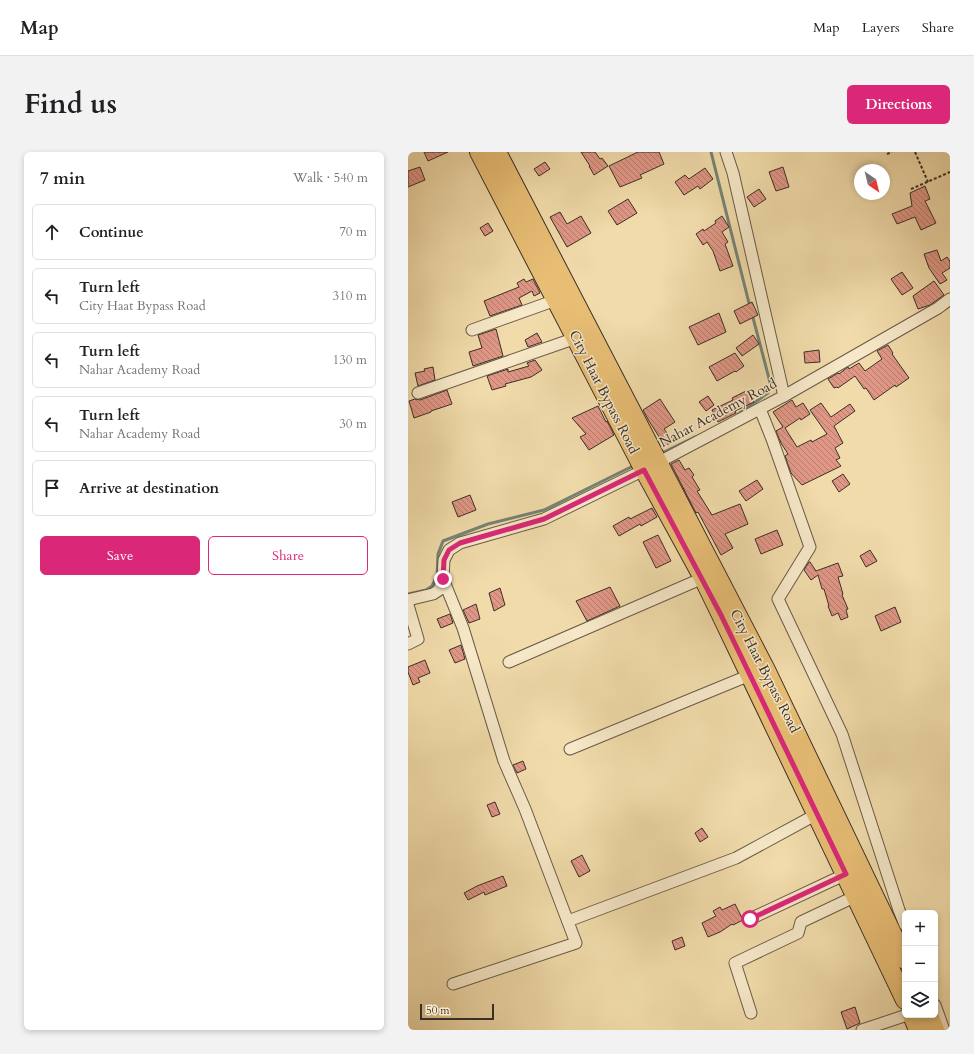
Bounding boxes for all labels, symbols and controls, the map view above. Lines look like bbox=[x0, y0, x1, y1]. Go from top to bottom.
text: Map bbox=[20, 15, 59, 41]
text: Map bbox=[813, 18, 840, 37]
text: Layers bbox=[862, 18, 900, 37]
text: Share bbox=[922, 18, 954, 37]
text: Find us bbox=[24, 85, 117, 123]
button: Directions bbox=[847, 85, 950, 124]
north arrow bbox=[854, 164, 890, 200]
text: 7 min bbox=[40, 167, 85, 190]
text: Walk · 540 m bbox=[293, 169, 368, 187]
icon: ahead bbox=[41, 221, 63, 243]
text: Continue bbox=[79, 222, 144, 242]
text: 70 m bbox=[339, 223, 367, 241]
text: Turn left bbox=[79, 277, 140, 297]
icon: left bbox=[41, 285, 63, 307]
text: 310 m bbox=[333, 287, 367, 305]
text: City Haat Bypass Road bbox=[79, 297, 206, 315]
street label: City Haat Bypass Road bbox=[565, 327, 644, 458]
text: Turn left bbox=[79, 341, 140, 361]
icon: left bbox=[41, 349, 63, 371]
text: 130 m bbox=[333, 351, 367, 369]
text: Nahar Academy Road bbox=[79, 361, 200, 379]
street label: Nahar Academy Road bbox=[656, 374, 781, 452]
text: Turn left bbox=[79, 405, 140, 425]
icon: left bbox=[41, 413, 63, 435]
text: 30 m bbox=[339, 415, 367, 433]
text: Nahar Academy Road bbox=[79, 425, 200, 443]
icon: arrive bbox=[41, 477, 63, 499]
text: Arrive at destination bbox=[79, 478, 219, 498]
button: Save bbox=[40, 536, 200, 575]
button: Share bbox=[208, 536, 368, 575]
route end bbox=[434, 570, 452, 588]
street label: City Haat Bypass Road bbox=[726, 606, 805, 737]
route start bbox=[741, 910, 759, 928]
map controls bbox=[902, 910, 938, 1018]
button: + bbox=[902, 910, 938, 946]
button: − bbox=[902, 946, 938, 982]
button: layers bbox=[902, 982, 938, 1018]
scale bar bbox=[420, 1002, 494, 1021]
text: 50 m bbox=[426, 1003, 450, 1018]

